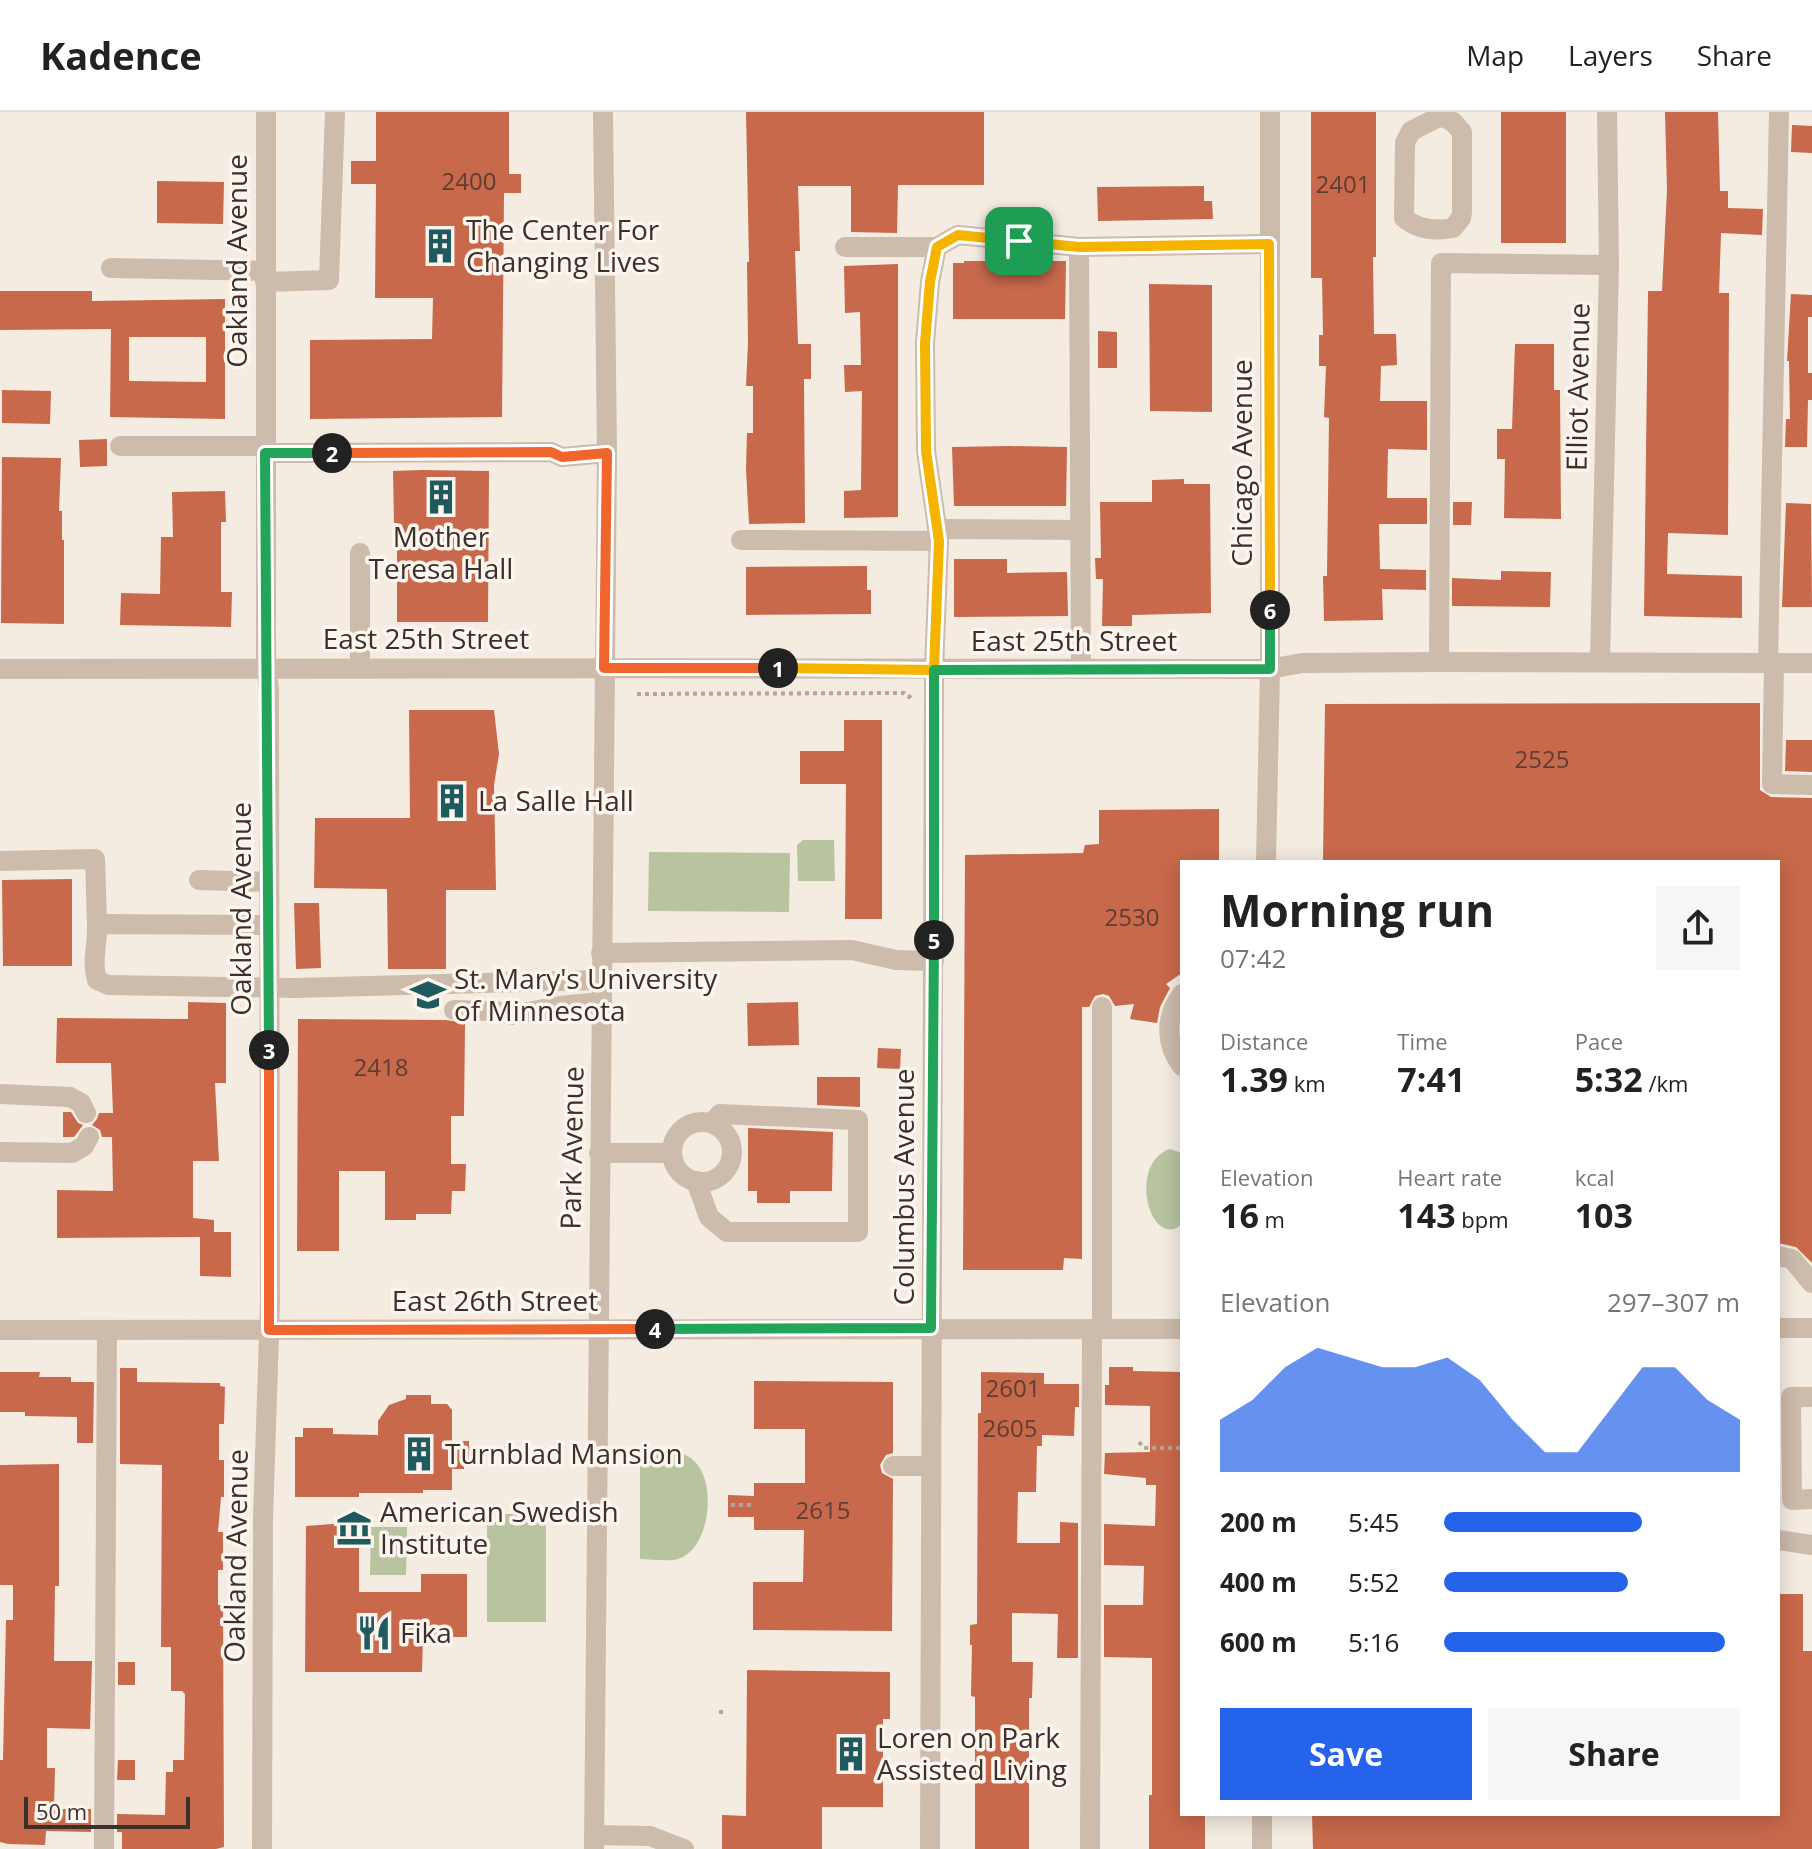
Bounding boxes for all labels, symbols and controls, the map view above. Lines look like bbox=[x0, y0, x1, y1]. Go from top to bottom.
text: Kadence bbox=[40, 29, 202, 81]
text: Map bbox=[1466, 36, 1524, 74]
text: Layers bbox=[1568, 36, 1653, 74]
text: Share bbox=[1697, 36, 1772, 74]
street label: Oakland Avenue bbox=[217, 154, 255, 368]
house number: 2400 bbox=[442, 164, 496, 197]
house number: 2401 bbox=[1316, 167, 1370, 200]
pin bbox=[985, 207, 1053, 275]
place label: The Center For Changing Lives bbox=[466, 210, 660, 280]
icon: arrive bbox=[997, 219, 1041, 263]
building icon: The Center For Changing Lives bbox=[421, 227, 459, 265]
street label: Elliot Avenue bbox=[1557, 302, 1597, 471]
street label: Chicago Avenue bbox=[1222, 359, 1260, 567]
pin: 2 bbox=[312, 433, 352, 473]
text: 2 bbox=[326, 438, 338, 468]
building icon: Mother Teresa Hall bbox=[422, 478, 460, 516]
place label: Mother Teresa Hall bbox=[369, 517, 513, 587]
pin: 6 bbox=[1250, 590, 1290, 630]
text: 6 bbox=[1264, 595, 1276, 625]
street label: East 25th Street bbox=[323, 619, 529, 657]
street label: East 25th Street bbox=[971, 621, 1177, 659]
pin: 1 bbox=[758, 648, 798, 688]
text: 1 bbox=[772, 653, 784, 683]
house number: 2525 bbox=[1515, 742, 1569, 775]
place label: La Salle Hall bbox=[478, 781, 634, 819]
building icon: La Salle Hall bbox=[433, 782, 471, 820]
street label: Oakland Avenue bbox=[221, 802, 259, 1016]
text: Morning run bbox=[1220, 880, 1494, 940]
button: share bbox=[1656, 886, 1740, 970]
house number: 2530 bbox=[1105, 900, 1159, 933]
pin: 5 bbox=[914, 920, 954, 960]
text: 5 bbox=[928, 925, 940, 955]
text: 07:42 bbox=[1220, 940, 1286, 976]
place label: St. Mary's University of Minnesota bbox=[454, 959, 718, 1029]
school or university icon: St. Mary's University of Minnesota bbox=[409, 976, 447, 1014]
text: Distance bbox=[1220, 1026, 1308, 1056]
text: Time bbox=[1397, 1026, 1448, 1056]
text: Pace bbox=[1575, 1026, 1623, 1056]
pin: 3 bbox=[249, 1030, 289, 1070]
text: 3 bbox=[263, 1035, 275, 1065]
house number: 2418 bbox=[354, 1050, 408, 1083]
text: 1.39 bbox=[1220, 1056, 1288, 1102]
text: 7:41 bbox=[1397, 1056, 1465, 1102]
text: 5:32 bbox=[1575, 1056, 1643, 1102]
street label: Park Avenue bbox=[551, 1066, 591, 1230]
street label: Columbus Avenue bbox=[884, 1068, 922, 1306]
text: km bbox=[1288, 1068, 1326, 1098]
text: /km bbox=[1643, 1068, 1688, 1098]
text: Elevation bbox=[1220, 1162, 1313, 1192]
text: Heart rate bbox=[1397, 1162, 1502, 1192]
text: kcal bbox=[1575, 1162, 1615, 1192]
text: 16 bbox=[1220, 1192, 1259, 1238]
text: 143 bbox=[1397, 1192, 1456, 1238]
text: 103 bbox=[1575, 1192, 1633, 1238]
text: m bbox=[1259, 1204, 1285, 1234]
text: bpm bbox=[1456, 1204, 1509, 1234]
street label: East 26th Street bbox=[392, 1281, 598, 1319]
text: Elevation bbox=[1220, 1284, 1330, 1320]
text: 297–307 m bbox=[1607, 1284, 1740, 1320]
pin: 4 bbox=[635, 1309, 675, 1349]
text: 4 bbox=[649, 1314, 661, 1344]
house number: 2601 bbox=[986, 1371, 1040, 1404]
house number: 2605 bbox=[983, 1411, 1037, 1444]
place label: Turnblad Mansion bbox=[445, 1434, 683, 1472]
building icon: Turnblad Mansion bbox=[400, 1435, 438, 1473]
street label: Oakland Avenue bbox=[214, 1449, 256, 1663]
place label: American Swedish Institute bbox=[380, 1492, 619, 1562]
house number: 2615 bbox=[796, 1493, 850, 1526]
text: 200 m bbox=[1220, 1504, 1297, 1540]
text: 5:45 bbox=[1348, 1504, 1399, 1540]
museum icon: American Swedish Institute bbox=[335, 1509, 373, 1547]
text: 400 m bbox=[1220, 1564, 1297, 1600]
text: 5:52 bbox=[1348, 1564, 1399, 1600]
place label: Fika bbox=[400, 1613, 452, 1651]
restaurant icon: Fika bbox=[355, 1614, 393, 1652]
text: 600 m bbox=[1220, 1624, 1297, 1660]
text: 5:16 bbox=[1348, 1624, 1399, 1660]
button: Save bbox=[1220, 1708, 1472, 1800]
button: Share bbox=[1488, 1708, 1740, 1800]
place label: Loren on Park Assisted Living bbox=[877, 1718, 1067, 1788]
building icon: Loren on Park Assisted Living bbox=[832, 1735, 870, 1773]
scale bar bbox=[24, 1793, 190, 1829]
text: 50 m bbox=[36, 1796, 87, 1826]

